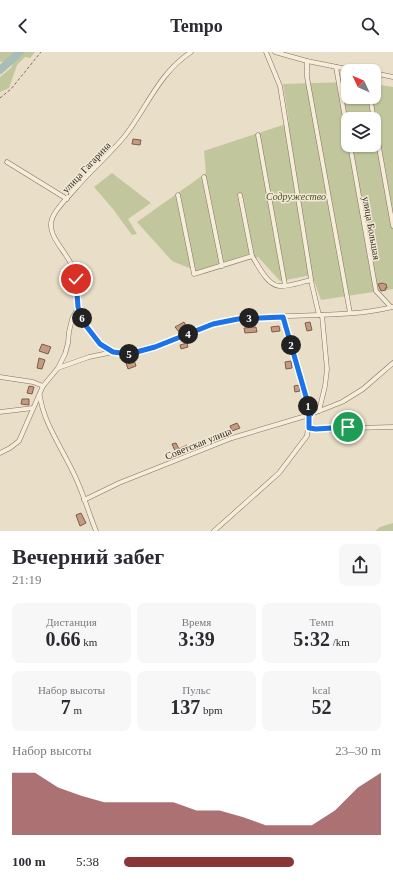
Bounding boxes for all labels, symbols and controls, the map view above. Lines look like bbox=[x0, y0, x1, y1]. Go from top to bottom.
icon: back bbox=[12, 15, 34, 37]
icon: search bbox=[359, 15, 381, 37]
text: Tempo bbox=[170, 16, 223, 36]
north arrow bbox=[341, 64, 381, 104]
map controls bbox=[341, 64, 381, 152]
button: layers bbox=[341, 112, 381, 152]
street label: улица Гагарина bbox=[60, 139, 113, 195]
park label: Содружество bbox=[266, 191, 326, 202]
street label: улица Большая bbox=[361, 196, 383, 261]
pin bbox=[59, 262, 93, 296]
icon: check bbox=[65, 268, 87, 290]
pin: 6 bbox=[72, 308, 92, 328]
pin: 3 bbox=[239, 308, 259, 328]
text: 6 bbox=[79, 312, 85, 324]
text: 3 bbox=[246, 312, 252, 324]
pin: 4 bbox=[178, 324, 198, 344]
text: 4 bbox=[185, 328, 191, 340]
pin: 2 bbox=[281, 335, 301, 355]
text: 2 bbox=[288, 339, 294, 351]
pin: 5 bbox=[119, 344, 139, 364]
text: 5 bbox=[126, 348, 132, 360]
pin: 1 bbox=[298, 396, 318, 416]
text: 1 bbox=[305, 400, 311, 412]
pin bbox=[331, 410, 365, 444]
icon: arrive bbox=[337, 416, 359, 438]
street label: Советская улица bbox=[163, 425, 234, 462]
text: Вечерний забег bbox=[12, 544, 164, 569]
button: share bbox=[339, 544, 381, 586]
text: 21:19 bbox=[12, 572, 42, 587]
text: Дистанция bbox=[46, 616, 97, 628]
text: Время bbox=[182, 616, 211, 628]
text: Темп bbox=[309, 616, 334, 628]
text: 0.66 bbox=[46, 628, 81, 650]
text: 3:39 bbox=[178, 628, 215, 650]
text: 5:32 bbox=[293, 628, 330, 650]
text: km bbox=[81, 636, 97, 648]
text: /km bbox=[330, 636, 350, 648]
text: Набор высоты bbox=[38, 684, 105, 696]
text: Пульс bbox=[182, 684, 211, 696]
text: kcal bbox=[312, 684, 331, 696]
text: 7 bbox=[61, 696, 71, 718]
text: 137 bbox=[170, 696, 200, 718]
text: 52 bbox=[312, 696, 332, 718]
text: m bbox=[71, 704, 82, 716]
text: bpm bbox=[200, 704, 223, 716]
text: Набор высоты bbox=[12, 743, 91, 758]
text: 23–30 m bbox=[335, 743, 381, 758]
text: 100 m bbox=[12, 854, 46, 869]
text: 5:38 bbox=[76, 854, 99, 869]

